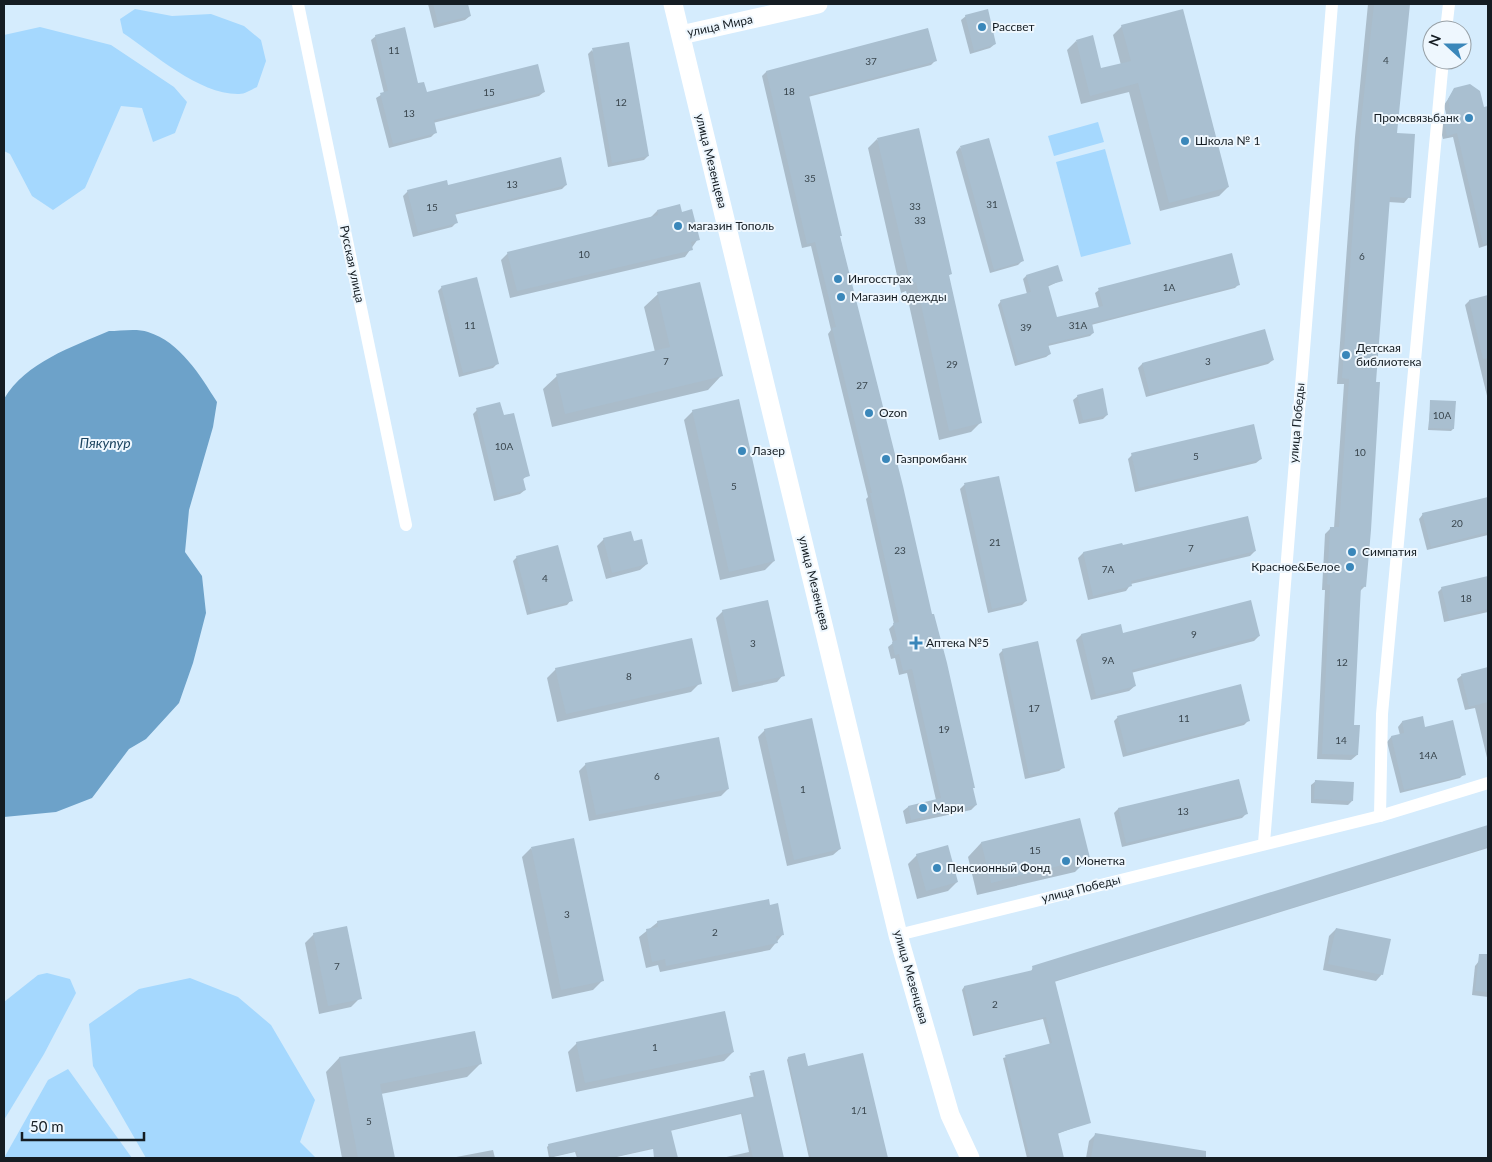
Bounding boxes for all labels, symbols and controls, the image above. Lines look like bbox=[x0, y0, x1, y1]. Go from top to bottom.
street label: улица Мира bbox=[686, 11, 754, 40]
place label: Рассвет bbox=[992, 19, 1035, 34]
north arrow bbox=[1422, 20, 1472, 70]
marker: Рассвет bbox=[976, 21, 988, 33]
text: N bbox=[1425, 32, 1444, 48]
house number: 11 bbox=[388, 44, 400, 56]
house number: 4 bbox=[1383, 54, 1389, 66]
house number: 37 bbox=[865, 55, 877, 67]
house number: 18 bbox=[783, 85, 795, 97]
house number: 15 bbox=[483, 86, 495, 98]
house number: 12 bbox=[615, 96, 627, 108]
house number: 13 bbox=[403, 107, 415, 119]
place label: Промсвязьбанк bbox=[1374, 110, 1460, 125]
street label: улица Мезенцева bbox=[692, 112, 731, 210]
marker: Промсвязьбанк bbox=[1463, 112, 1475, 124]
place label: Школа № 1 bbox=[1195, 133, 1260, 148]
marker: Школа № 1 bbox=[1179, 135, 1191, 147]
house number: 35 bbox=[804, 172, 816, 184]
house number: 13 bbox=[506, 178, 518, 190]
house number: 31 bbox=[986, 198, 998, 210]
house number: 33 bbox=[909, 200, 921, 212]
house number: 15 bbox=[426, 201, 438, 213]
house number: 33 bbox=[914, 214, 926, 226]
place label: магазин Тополь bbox=[688, 218, 774, 233]
marker: магазин Тополь bbox=[672, 220, 684, 232]
street label: Русская улица bbox=[337, 224, 368, 304]
house number: 10 bbox=[578, 248, 590, 260]
house number: 6 bbox=[1359, 250, 1365, 262]
place label: Ингосстрах bbox=[848, 271, 911, 286]
marker: Ингосстрах bbox=[832, 273, 844, 285]
house number: 1А bbox=[1163, 281, 1176, 293]
place label: Магазин одежды bbox=[851, 289, 947, 304]
marker: Магазин одежды bbox=[835, 291, 847, 303]
house number: 11 bbox=[464, 319, 476, 331]
house number: 31А bbox=[1069, 319, 1087, 331]
house number: 39 bbox=[1020, 321, 1032, 333]
place label: Детская библиотека bbox=[1356, 340, 1422, 369]
marker: Детская библиотека bbox=[1340, 349, 1352, 361]
house number: 7 bbox=[663, 355, 669, 367]
house number: 3 bbox=[1205, 355, 1211, 367]
house number: 29 bbox=[946, 358, 958, 370]
house number: 27 bbox=[856, 379, 868, 391]
street label: улица Победы bbox=[1286, 382, 1307, 464]
place label: Ozon bbox=[879, 405, 907, 420]
marker: Ozon bbox=[863, 407, 875, 419]
house number: 10А bbox=[1433, 409, 1451, 421]
water label: Пякупур bbox=[79, 434, 131, 451]
house number: 10А bbox=[495, 440, 513, 452]
place label: Лазер bbox=[751, 443, 785, 458]
marker: Лазер bbox=[736, 445, 748, 457]
house number: 10 bbox=[1354, 446, 1366, 458]
house number: 5 bbox=[1193, 450, 1199, 462]
place label: Газпромбанк bbox=[896, 451, 968, 466]
marker: Газпромбанк bbox=[880, 453, 892, 465]
house number: 5 bbox=[731, 480, 737, 492]
house number: 20 bbox=[1451, 517, 1463, 529]
street label: улица Мезенцева bbox=[795, 534, 834, 632]
house number: 21 bbox=[989, 536, 1001, 548]
house number: 7 bbox=[1188, 542, 1194, 554]
house number: 23 bbox=[894, 544, 906, 556]
place label: Симпатия bbox=[1362, 544, 1417, 559]
marker: Симпатия bbox=[1346, 546, 1358, 558]
place label: Красное&Белое bbox=[1251, 559, 1340, 574]
marker: Красное&Белое bbox=[1344, 561, 1356, 573]
house number: 7А bbox=[1102, 563, 1115, 575]
house number: 4 bbox=[542, 572, 548, 584]
house number: 18 bbox=[1460, 592, 1472, 604]
house number: 9 bbox=[1191, 628, 1197, 640]
place label: Аптека №5 bbox=[926, 635, 989, 650]
house number: 3 bbox=[750, 637, 756, 649]
marker: Аптека №5 bbox=[910, 637, 922, 649]
house number: 9А bbox=[1102, 654, 1115, 666]
house number: 12 bbox=[1336, 656, 1348, 668]
house number: 8 bbox=[626, 670, 632, 682]
house number: 17 bbox=[1028, 702, 1040, 714]
house number: 11 bbox=[1178, 712, 1190, 724]
house number: 19 bbox=[938, 723, 950, 735]
house number: 14 bbox=[1335, 734, 1347, 746]
house number: 14А bbox=[1419, 749, 1437, 761]
house number: 6 bbox=[654, 770, 660, 782]
house number: 1 bbox=[800, 783, 806, 795]
place label: Мари bbox=[933, 800, 964, 815]
marker: Мари bbox=[917, 802, 929, 814]
house number: 13 bbox=[1177, 805, 1189, 817]
house number: 15 bbox=[1029, 844, 1041, 856]
place label: Монетка bbox=[1076, 853, 1125, 868]
marker: Монетка bbox=[1060, 855, 1072, 867]
place label: Пенсионный Фонд bbox=[947, 860, 1051, 875]
marker: Пенсионный Фонд bbox=[931, 862, 943, 874]
street label: улица Победы bbox=[1040, 871, 1122, 906]
house number: 3 bbox=[564, 908, 570, 920]
house number: 2 bbox=[712, 926, 718, 938]
street label: улица Мезенцева bbox=[891, 928, 932, 1026]
house number: 7 bbox=[334, 960, 340, 972]
house number: 2 bbox=[992, 998, 998, 1010]
house number: 1 bbox=[652, 1041, 658, 1053]
house number: 1/1 bbox=[851, 1104, 867, 1116]
scale bar bbox=[22, 1110, 145, 1142]
house number: 5 bbox=[366, 1115, 372, 1127]
text: 50 m bbox=[30, 1117, 64, 1135]

